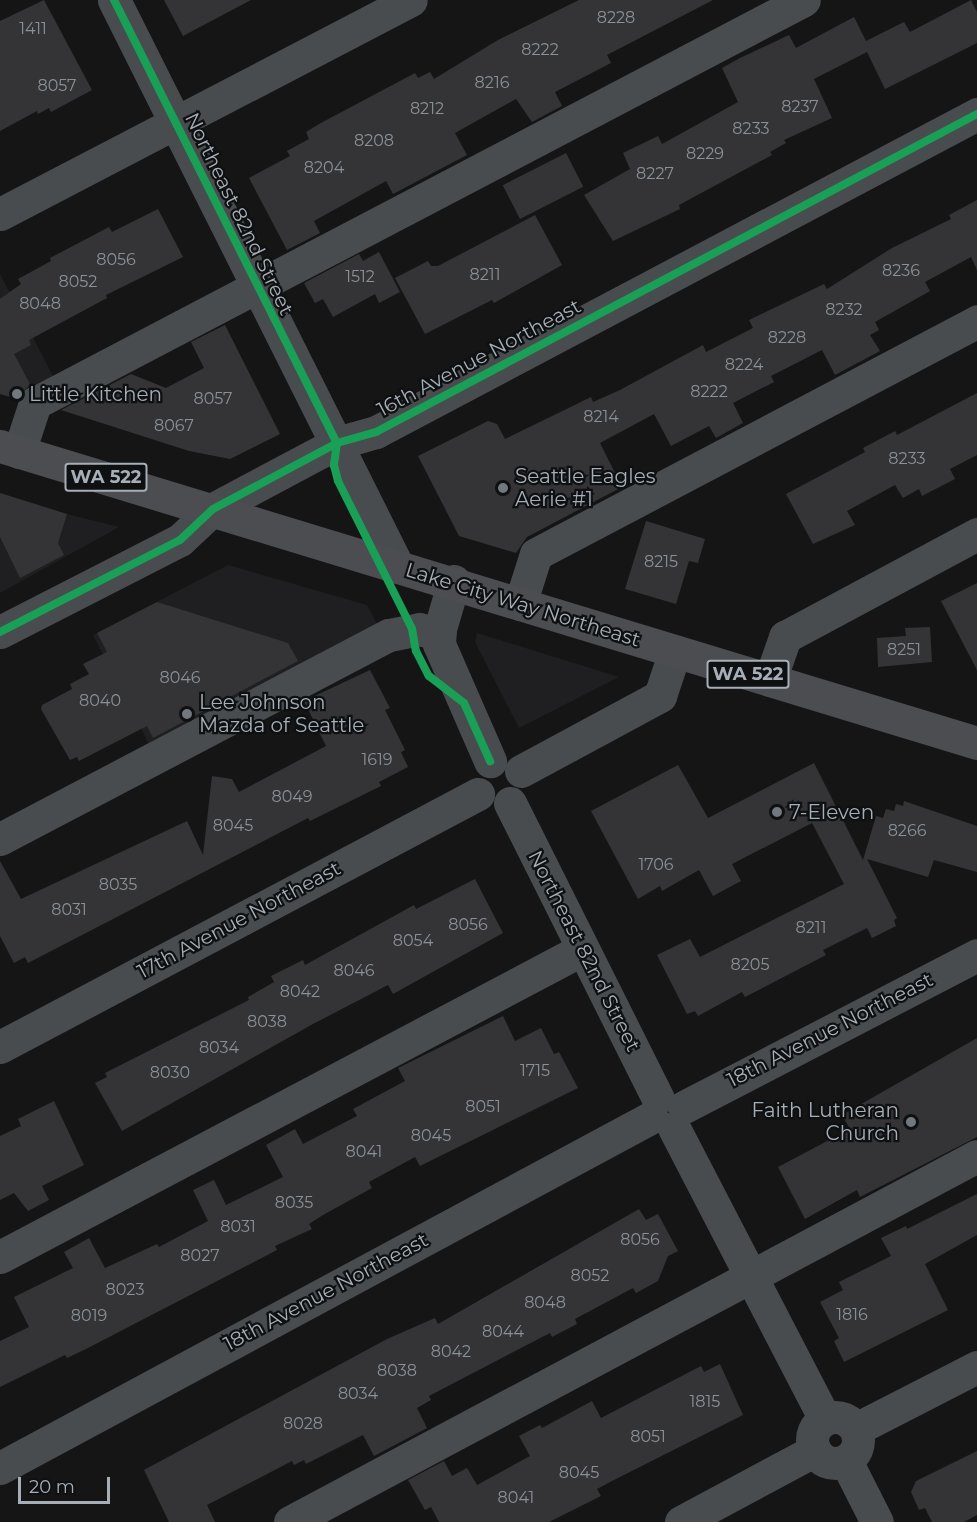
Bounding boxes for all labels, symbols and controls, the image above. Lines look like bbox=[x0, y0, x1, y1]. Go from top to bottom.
house number: 8228 bbox=[597, 8, 635, 28]
house number: 1411 bbox=[19, 19, 47, 39]
house number: 8222 bbox=[521, 40, 559, 60]
house number: 8216 bbox=[475, 73, 509, 93]
house number: 8057 bbox=[37, 76, 77, 96]
house number: 8237 bbox=[781, 97, 819, 117]
house number: 8212 bbox=[410, 99, 444, 119]
street label: Northeast 82nd Street bbox=[179, 109, 299, 319]
house number: 8233 bbox=[732, 119, 770, 139]
house number: 8208 bbox=[354, 131, 394, 151]
house number: 8229 bbox=[686, 144, 724, 164]
house number: 8204 bbox=[304, 158, 344, 178]
house number: 8227 bbox=[636, 164, 674, 184]
house number: 8056 bbox=[96, 250, 136, 270]
house number: 8236 bbox=[882, 261, 920, 281]
house number: 8211 bbox=[470, 265, 500, 285]
house number: 1512 bbox=[345, 267, 375, 287]
house number: 8052 bbox=[59, 272, 97, 292]
house number: 8048 bbox=[19, 294, 61, 314]
street label: 16th Avenue Northeast bbox=[373, 294, 585, 422]
house number: 8232 bbox=[825, 300, 863, 320]
house number: 8228 bbox=[768, 328, 806, 348]
house number: 8224 bbox=[725, 355, 763, 375]
place label: Little Kitchen bbox=[29, 382, 162, 406]
house number: 8222 bbox=[690, 382, 728, 402]
marker: Little Kitchen bbox=[10, 387, 24, 401]
house number: 8057 bbox=[193, 389, 233, 409]
house number: 8214 bbox=[583, 407, 619, 427]
house number: 8067 bbox=[154, 416, 194, 436]
house number: 8233 bbox=[888, 449, 926, 469]
road number: WA 522 bbox=[64, 462, 148, 492]
place label: Seattle Eagles Aerie #1 bbox=[515, 464, 655, 511]
marker: Seattle Eagles Aerie #1 bbox=[496, 481, 510, 495]
house number: 8215 bbox=[644, 552, 678, 572]
street label: Lake City Way Northeast bbox=[403, 558, 643, 652]
house number: 8251 bbox=[887, 640, 921, 660]
road number: WA 522 bbox=[706, 659, 790, 689]
house number: 8046 bbox=[159, 668, 201, 688]
place label: Lee Johnson Mazda of Seattle bbox=[199, 690, 364, 737]
house number: 8040 bbox=[79, 691, 121, 711]
marker: Lee Johnson Mazda of Seattle bbox=[180, 707, 194, 721]
house number: 1619 bbox=[361, 750, 393, 770]
house number: 8049 bbox=[272, 787, 312, 807]
place label: 7-Eleven bbox=[789, 800, 874, 824]
marker: 7-Eleven bbox=[770, 805, 784, 819]
house number: 8045 bbox=[213, 816, 253, 836]
house number: 8266 bbox=[888, 821, 926, 841]
street label: Northeast 82nd Street bbox=[523, 846, 645, 1056]
house number: 1706 bbox=[638, 855, 674, 875]
street label: 17th Avenue Northeast bbox=[133, 856, 345, 984]
house number: 8035 bbox=[99, 875, 137, 895]
house number: 8031 bbox=[51, 900, 87, 920]
house number: 8056 bbox=[448, 915, 488, 935]
house number: 8211 bbox=[796, 918, 826, 938]
house number: 8054 bbox=[393, 931, 433, 951]
house number: 8205 bbox=[731, 955, 769, 975]
house number: 8046 bbox=[333, 961, 375, 981]
street label: 18th Avenue Northeast bbox=[723, 968, 937, 1092]
house number: 8042 bbox=[280, 982, 320, 1002]
house number: 8038 bbox=[247, 1012, 287, 1032]
house number: 8034 bbox=[199, 1038, 239, 1058]
house number: 1715 bbox=[520, 1061, 550, 1081]
house number: 8030 bbox=[150, 1063, 190, 1083]
house number: 8051 bbox=[465, 1097, 501, 1117]
place label: Faith Lutheran Church bbox=[752, 1098, 899, 1145]
marker: Faith Lutheran Church bbox=[904, 1115, 918, 1129]
house number: 8045 bbox=[411, 1126, 451, 1146]
house number: 8041 bbox=[346, 1142, 382, 1162]
house number: 8035 bbox=[275, 1193, 313, 1213]
house number: 8031 bbox=[220, 1217, 256, 1237]
street label: 18th Avenue Northeast bbox=[220, 1228, 432, 1356]
house number: 8056 bbox=[620, 1230, 660, 1250]
house number: 8027 bbox=[180, 1246, 220, 1266]
house number: 8052 bbox=[571, 1266, 609, 1286]
house number: 8023 bbox=[106, 1280, 144, 1300]
house number: 8048 bbox=[524, 1293, 566, 1313]
house number: 1816 bbox=[836, 1305, 868, 1325]
house number: 8019 bbox=[71, 1306, 107, 1326]
house number: 8044 bbox=[482, 1322, 524, 1342]
house number: 8042 bbox=[431, 1342, 471, 1362]
house number: 8038 bbox=[377, 1361, 417, 1381]
house number: 8034 bbox=[338, 1384, 378, 1404]
house number: 1815 bbox=[690, 1392, 720, 1412]
house number: 8028 bbox=[283, 1414, 323, 1434]
house number: 8051 bbox=[630, 1427, 666, 1447]
house number: 8045 bbox=[559, 1463, 599, 1483]
scale bar bbox=[21, 1465, 112, 1503]
text: 20 m bbox=[29, 1476, 75, 1498]
house number: 8041 bbox=[498, 1488, 534, 1508]

